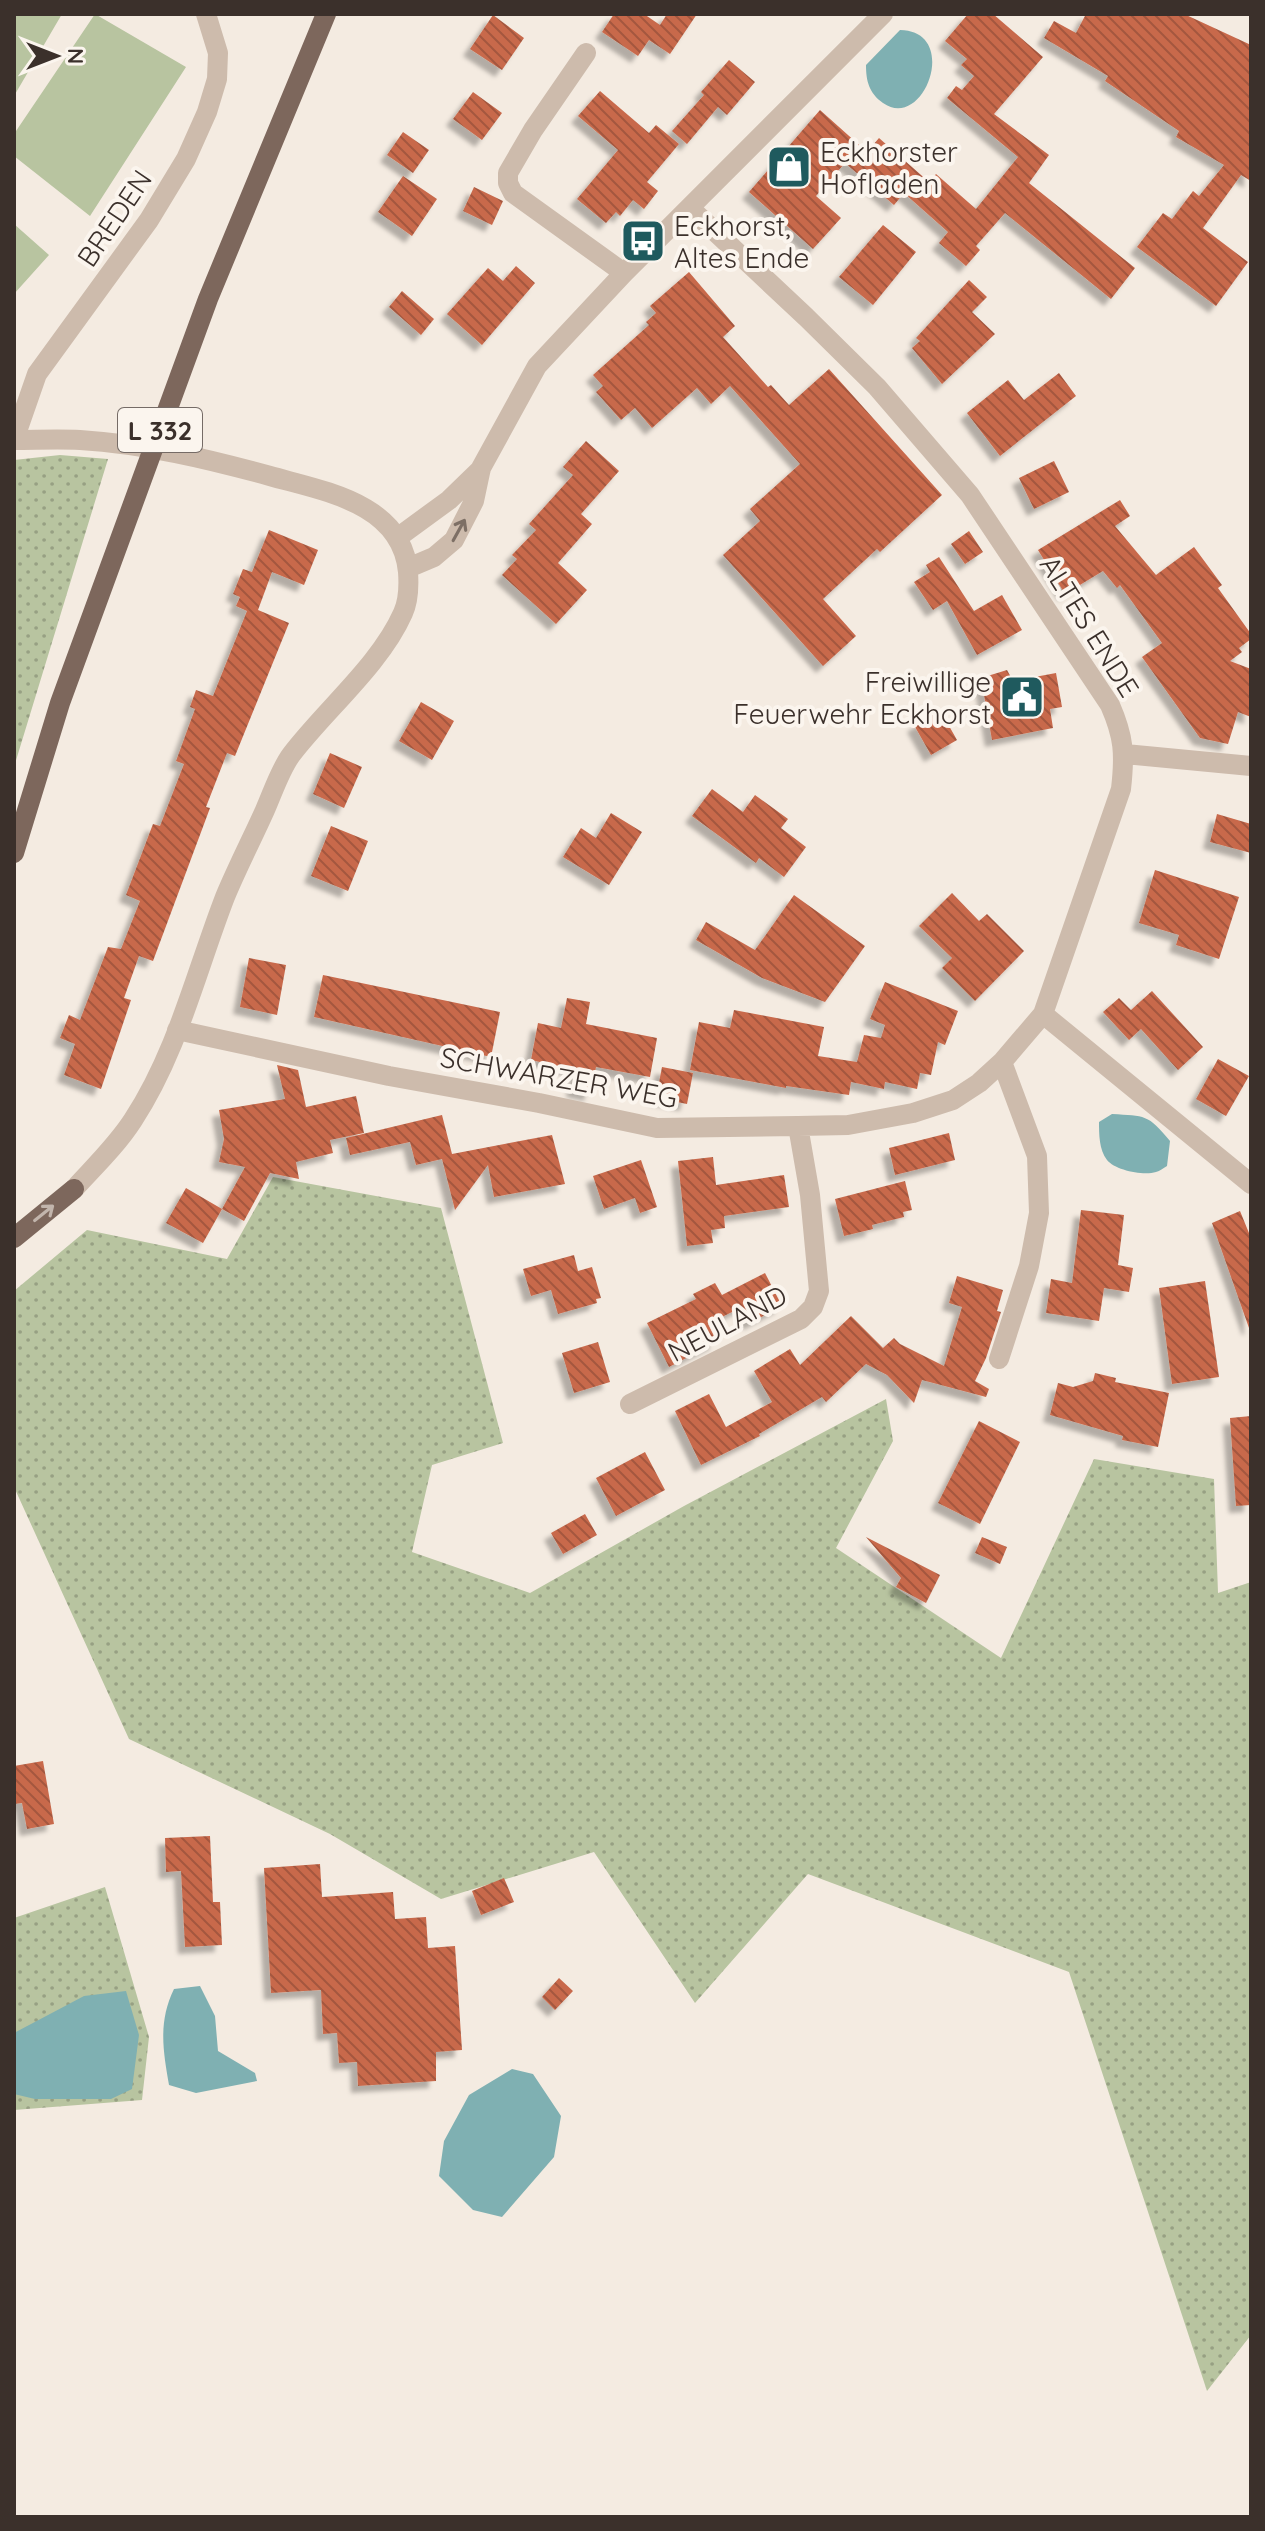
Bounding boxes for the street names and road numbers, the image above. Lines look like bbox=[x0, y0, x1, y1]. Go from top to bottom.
street label: BREDEN bbox=[69, 163, 159, 273]
road number: L 332 bbox=[118, 408, 202, 452]
street label: ALTES ENDE bbox=[1033, 549, 1147, 703]
street label: SCHWARZER WEG bbox=[438, 1039, 680, 1115]
street label: NEULAND bbox=[661, 1277, 793, 1369]

